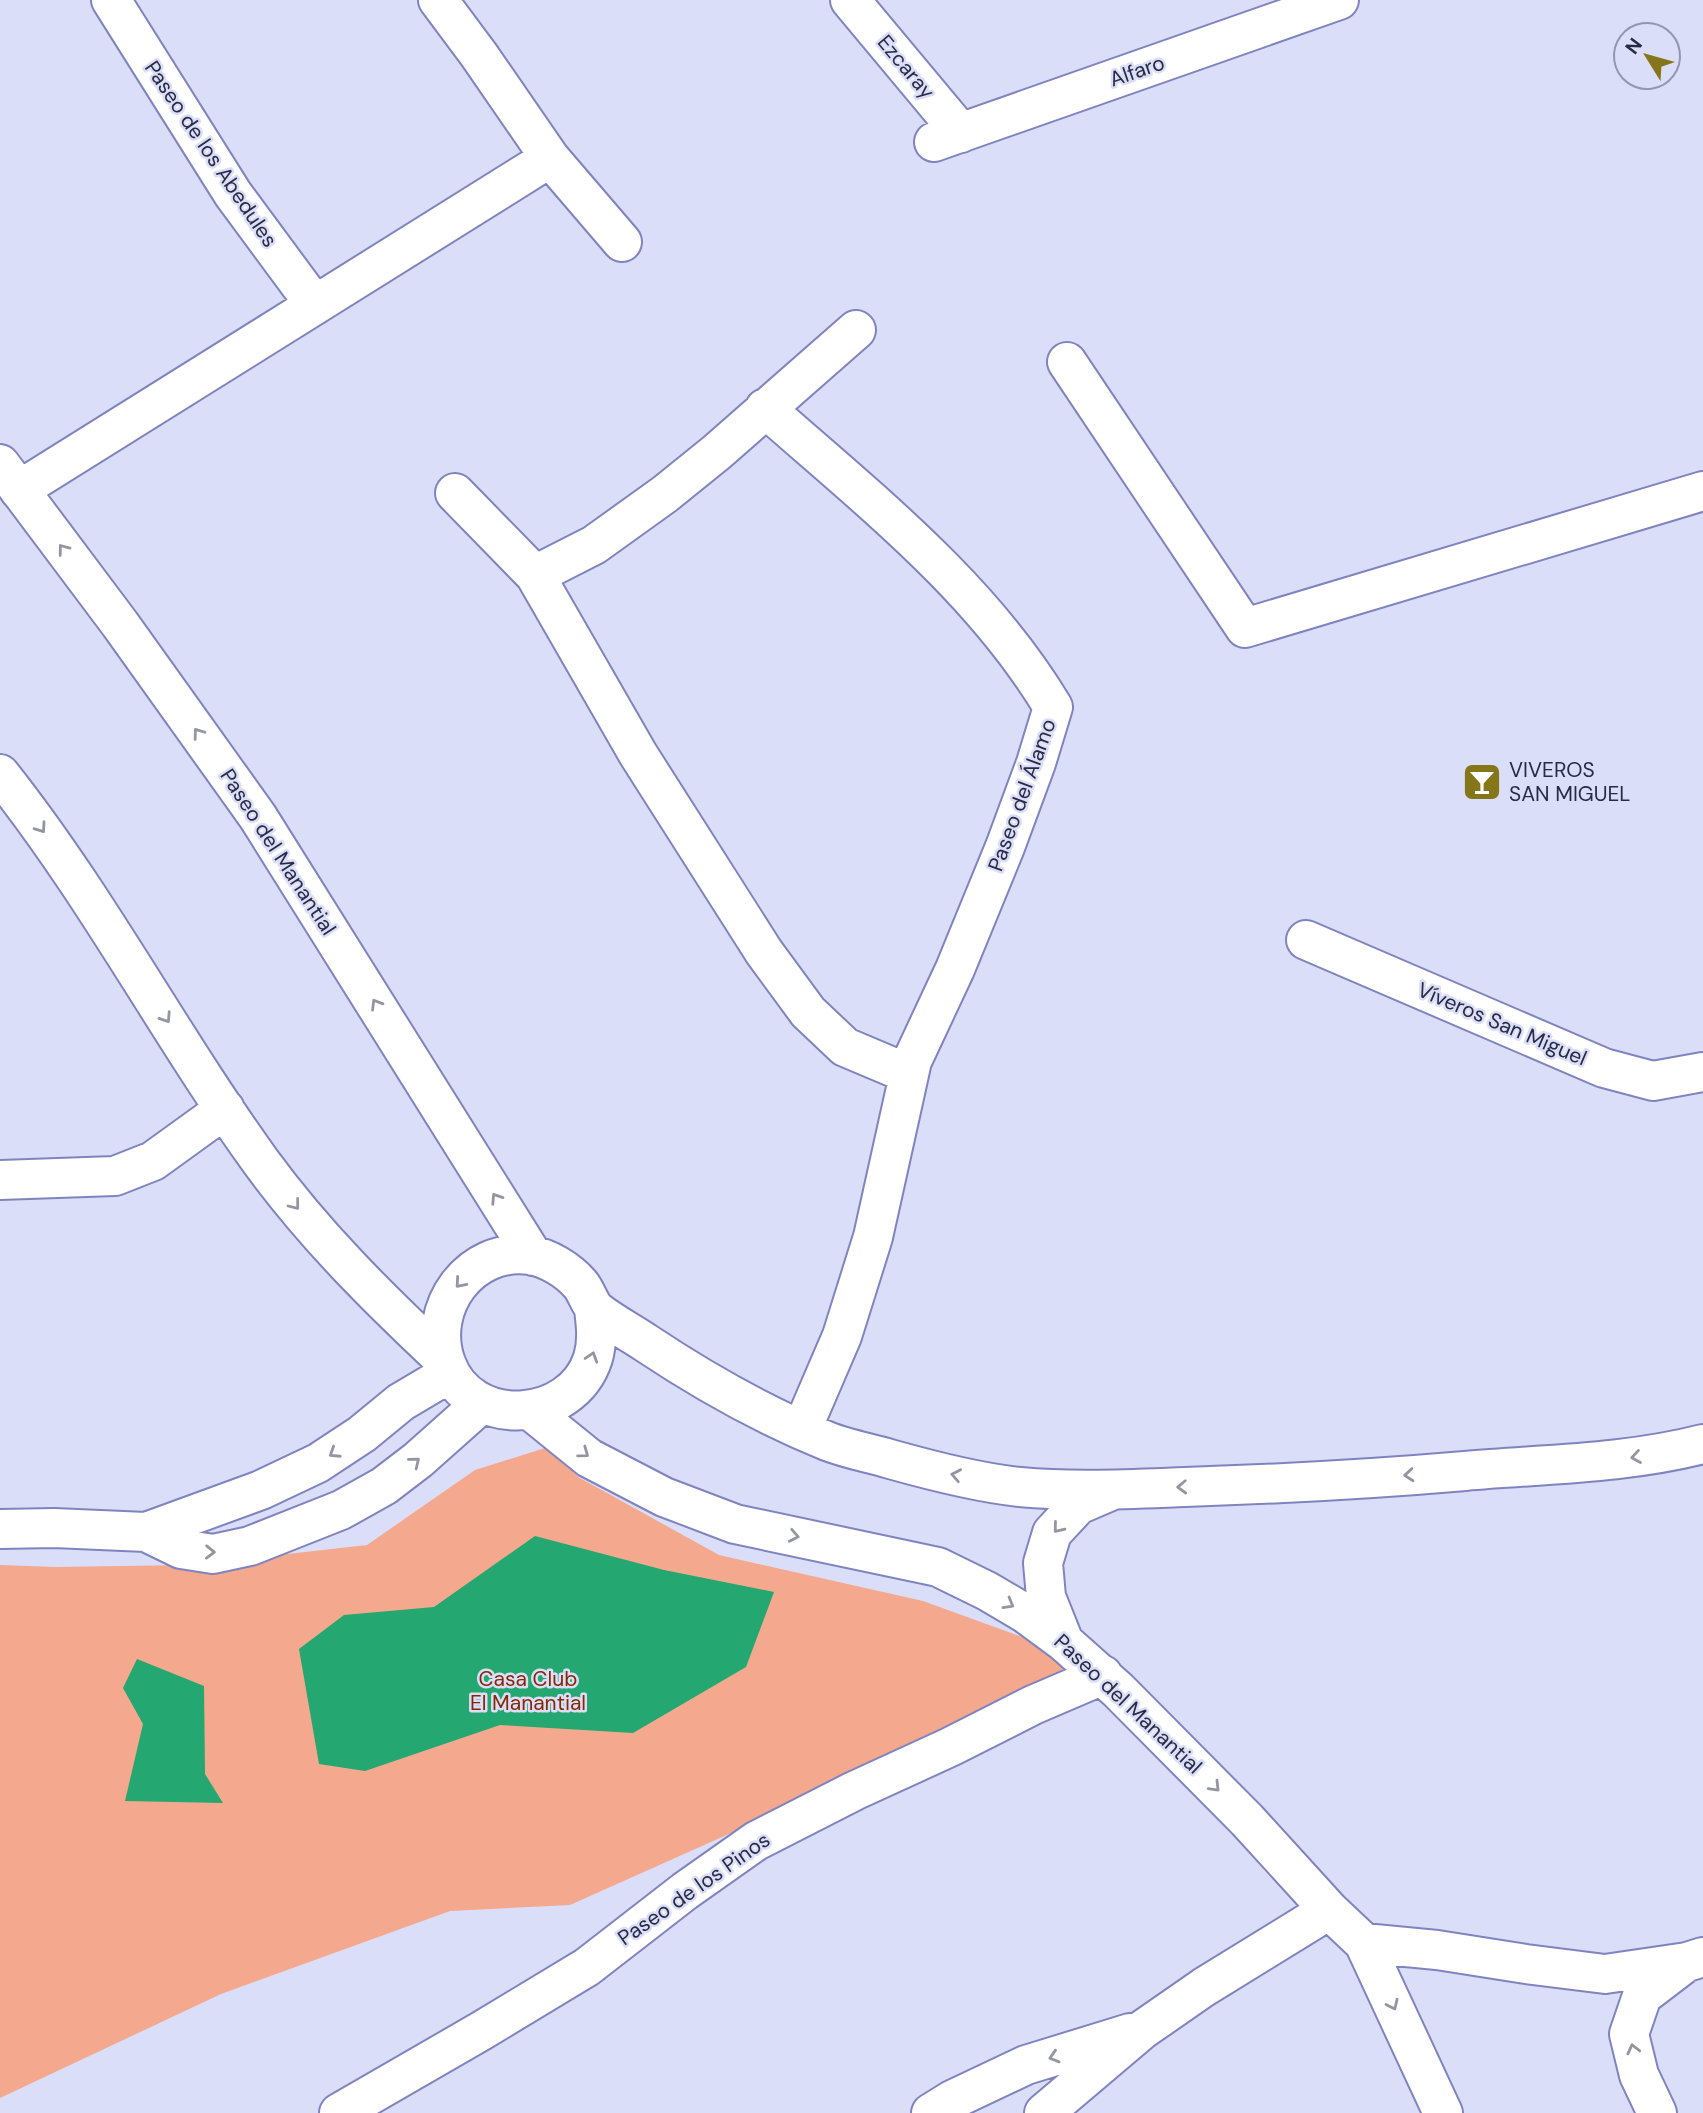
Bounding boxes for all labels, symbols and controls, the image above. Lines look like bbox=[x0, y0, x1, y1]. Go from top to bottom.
north arrow bbox=[1612, 21, 1682, 91]
street label: Ezcaray bbox=[871, 29, 941, 105]
text: N bbox=[1620, 33, 1648, 59]
street label: Alfaro bbox=[1106, 49, 1168, 93]
street label: Paseo de los Abedules bbox=[138, 55, 284, 253]
one-way arrow bbox=[59, 544, 72, 557]
street label: Paseo del Álamo bbox=[981, 715, 1063, 875]
one-way arrow bbox=[193, 728, 206, 741]
place label: VIVEROS SAN MIGUEL bbox=[1509, 756, 1630, 808]
bar icon: VIVEROS SAN MIGUEL bbox=[1461, 761, 1503, 803]
street label: Paseo del Manantial bbox=[214, 763, 342, 941]
one-way arrow bbox=[33, 820, 45, 833]
street label: Víveros San Miguel bbox=[1413, 976, 1591, 1072]
one-way arrow bbox=[372, 999, 385, 1012]
one-way arrow bbox=[158, 1010, 171, 1023]
one-way arrow bbox=[492, 1193, 504, 1206]
one-way arrow bbox=[287, 1198, 300, 1210]
one-way arrow bbox=[456, 1275, 468, 1288]
one-way arrow bbox=[583, 1351, 598, 1363]
one-way arrow bbox=[328, 1445, 341, 1458]
one-way arrow bbox=[577, 1445, 589, 1458]
one-way arrow bbox=[1630, 1449, 1642, 1464]
one-way arrow bbox=[407, 1458, 420, 1470]
one-way arrow bbox=[1404, 1467, 1415, 1482]
one-way arrow bbox=[950, 1468, 962, 1483]
one-way arrow bbox=[1177, 1480, 1188, 1495]
one-way arrow bbox=[1054, 1520, 1067, 1532]
one-way arrow bbox=[788, 1528, 800, 1543]
one-way arrow bbox=[205, 1544, 216, 1559]
one-way arrow bbox=[1002, 1596, 1015, 1609]
street label: Paseo del Manantial bbox=[1048, 1628, 1208, 1780]
park label: Casa Club El Manantial bbox=[470, 1665, 586, 1717]
one-way arrow bbox=[1207, 1779, 1220, 1792]
street label: Paseo de los Pinos bbox=[612, 1826, 776, 1952]
one-way arrow bbox=[1385, 1998, 1399, 2010]
one-way arrow bbox=[1627, 2043, 1641, 2055]
one-way arrow bbox=[1048, 2049, 1060, 2063]

